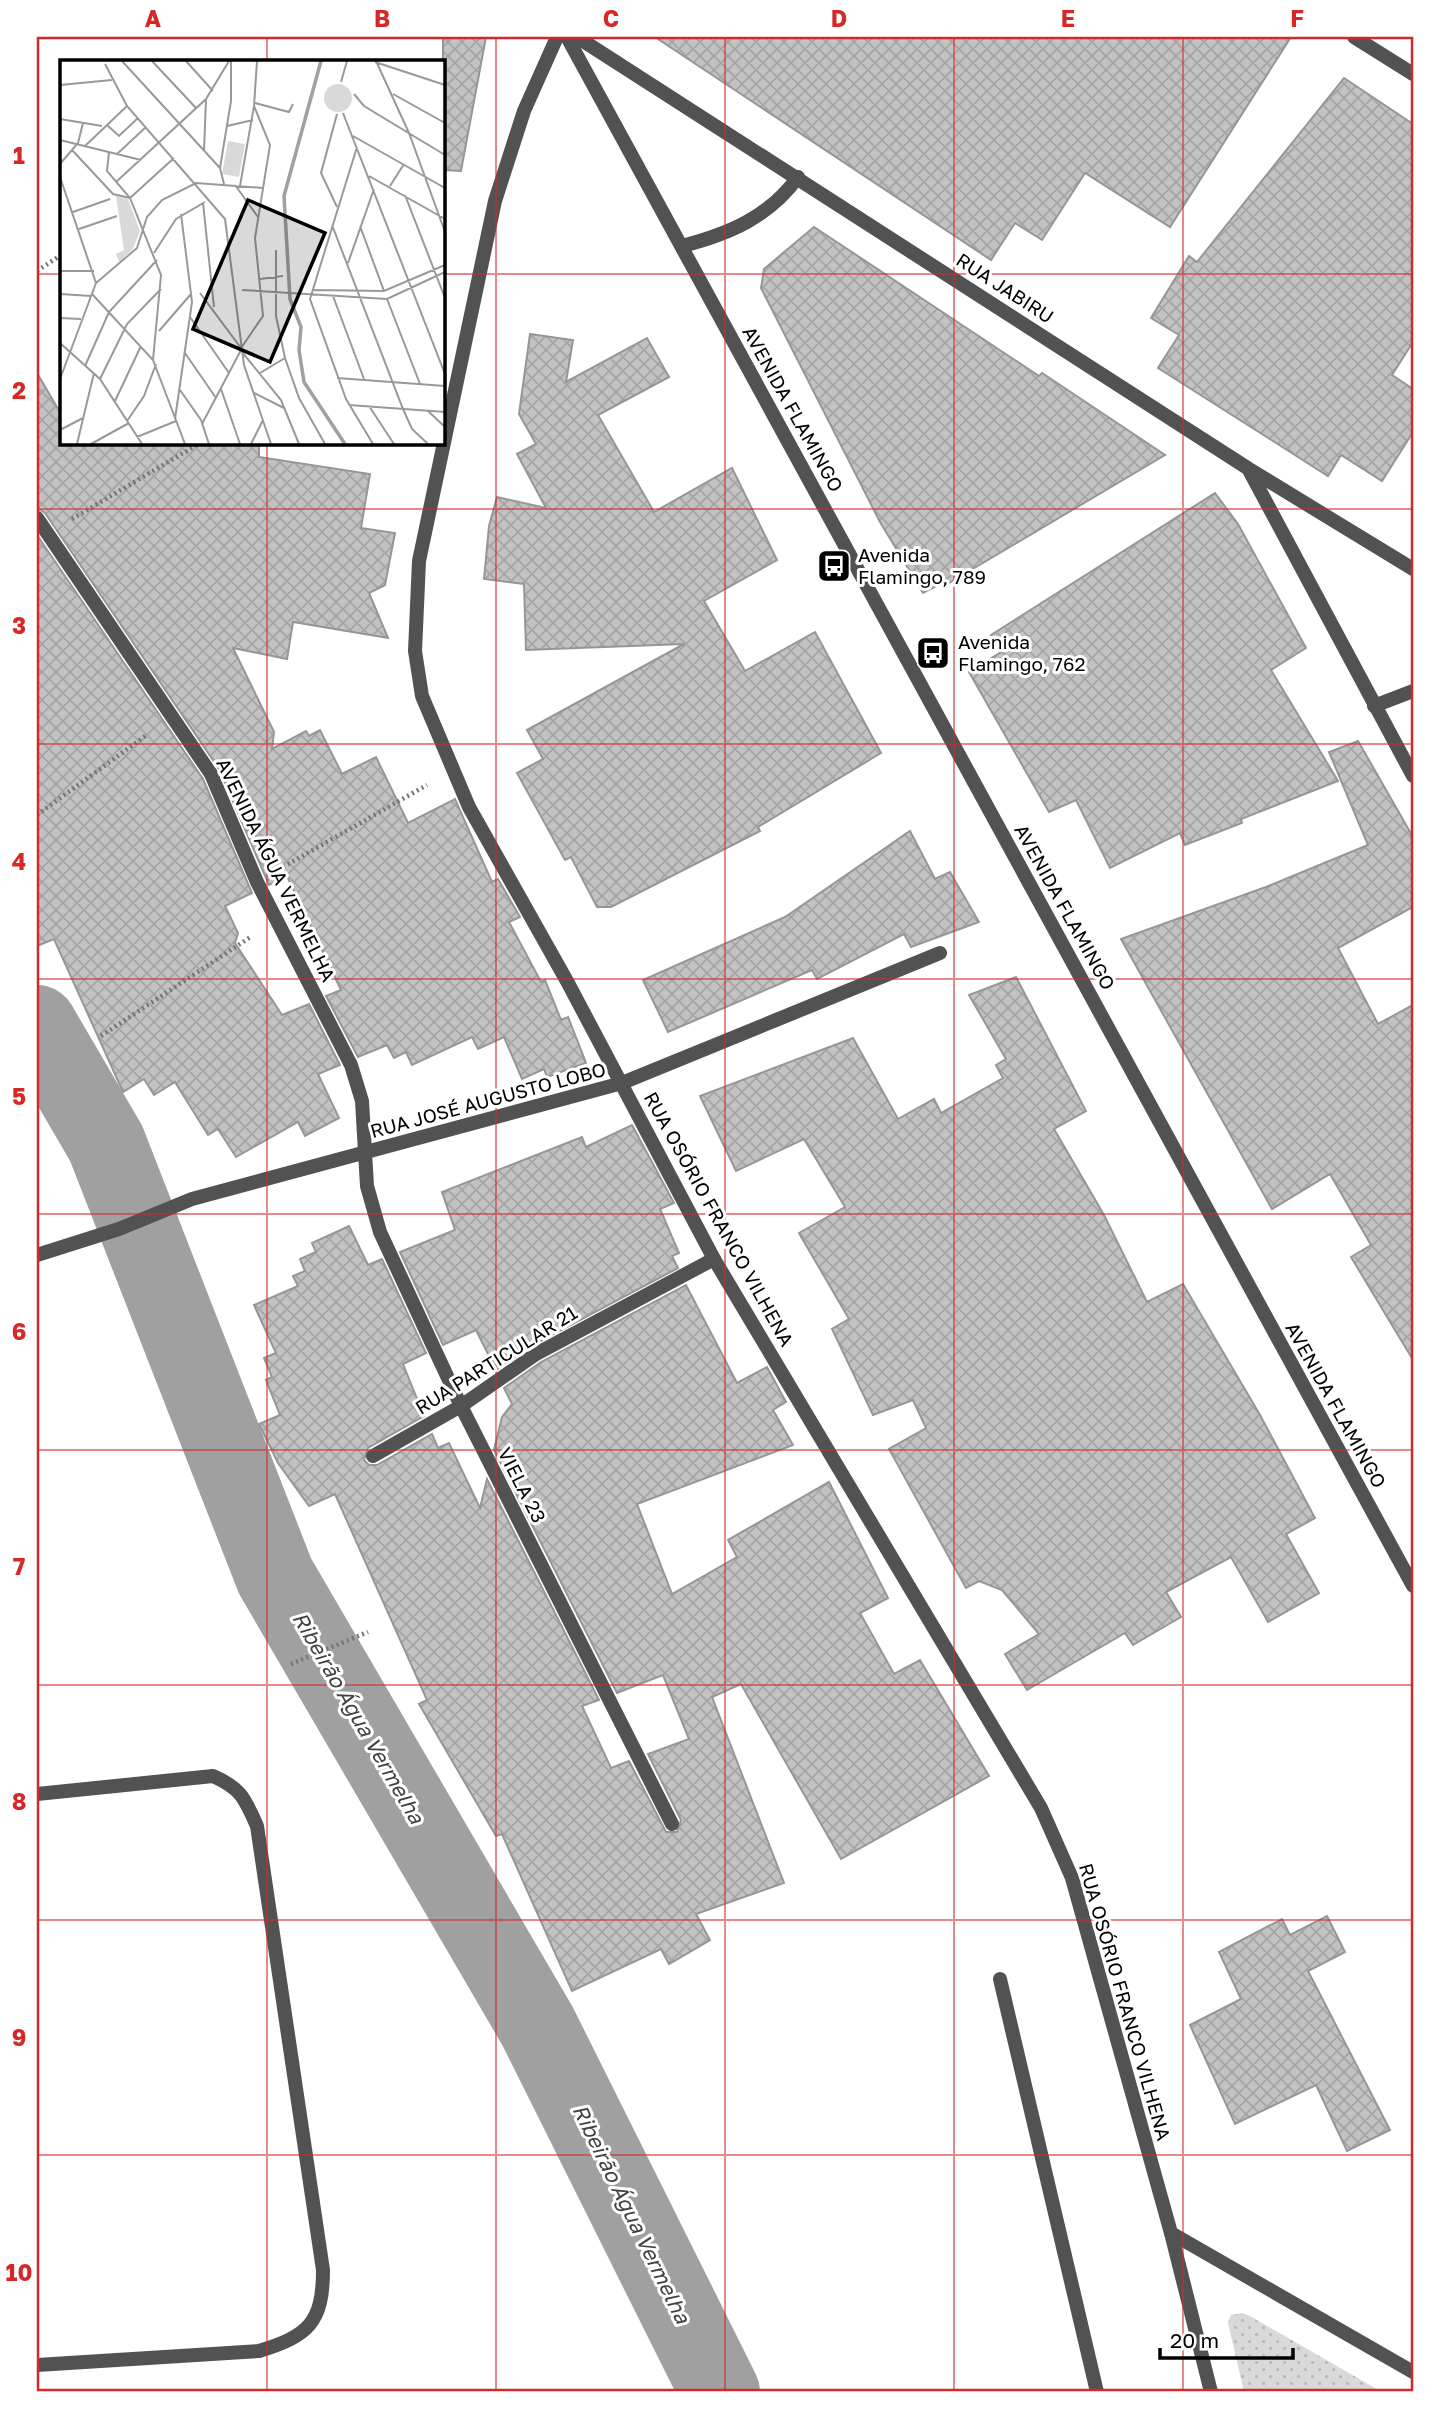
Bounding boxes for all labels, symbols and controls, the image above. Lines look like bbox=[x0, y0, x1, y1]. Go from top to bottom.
text: A bbox=[145, 4, 162, 32]
text: B bbox=[374, 4, 390, 32]
text: C bbox=[603, 4, 619, 32]
text: D bbox=[831, 4, 847, 32]
text: E bbox=[1061, 4, 1075, 32]
text: F bbox=[1290, 4, 1304, 32]
inset map bbox=[60, 60, 444, 444]
text: 1 bbox=[13, 141, 25, 169]
street label: RUA JABIRU bbox=[952, 248, 1058, 328]
street label: AVENIDA FLAMINGO bbox=[738, 322, 849, 496]
text: 2 bbox=[12, 376, 26, 404]
place label: Avenida Flamingo, 789 bbox=[858, 543, 986, 588]
bus stop icon: Avenida Flamingo, 789 bbox=[815, 547, 853, 585]
text: 3 bbox=[12, 611, 26, 639]
place label: Avenida Flamingo, 762 bbox=[958, 630, 1085, 675]
bus stop icon: Avenida Flamingo, 762 bbox=[914, 634, 952, 672]
street label: AVENIDA ÁGUA VERMELHA bbox=[212, 754, 341, 986]
street label: AVENIDA FLAMINGO bbox=[1010, 820, 1121, 994]
text: 4 bbox=[12, 847, 26, 875]
street label: RUA JOSÉ AUGUSTO LOBO bbox=[368, 1057, 608, 1142]
text: 5 bbox=[12, 1082, 26, 1110]
street label: RUA OSÓRIO FRANCO VILHENA bbox=[640, 1088, 799, 1350]
street label: RUA PARTICULAR 21 bbox=[411, 1300, 581, 1419]
text: 6 bbox=[12, 1317, 26, 1345]
street label: AVENIDA FLAMINGO bbox=[1281, 1318, 1392, 1492]
street label: VIELA 23 bbox=[494, 1443, 551, 1526]
text: 7 bbox=[13, 1552, 25, 1580]
water label: Ribeirão Água Vermelha bbox=[288, 1607, 431, 1829]
text: 8 bbox=[12, 1787, 26, 1815]
street label: RUA OSÓRIO FRANCO VILHENA bbox=[1075, 1861, 1176, 2143]
text: 9 bbox=[12, 2023, 26, 2051]
water label: Ribeirão Água Vermelha bbox=[568, 2100, 697, 2328]
text: 10 bbox=[6, 2258, 32, 2286]
scale bar bbox=[1160, 2317, 1292, 2361]
text: 20 m bbox=[1170, 2327, 1219, 2353]

